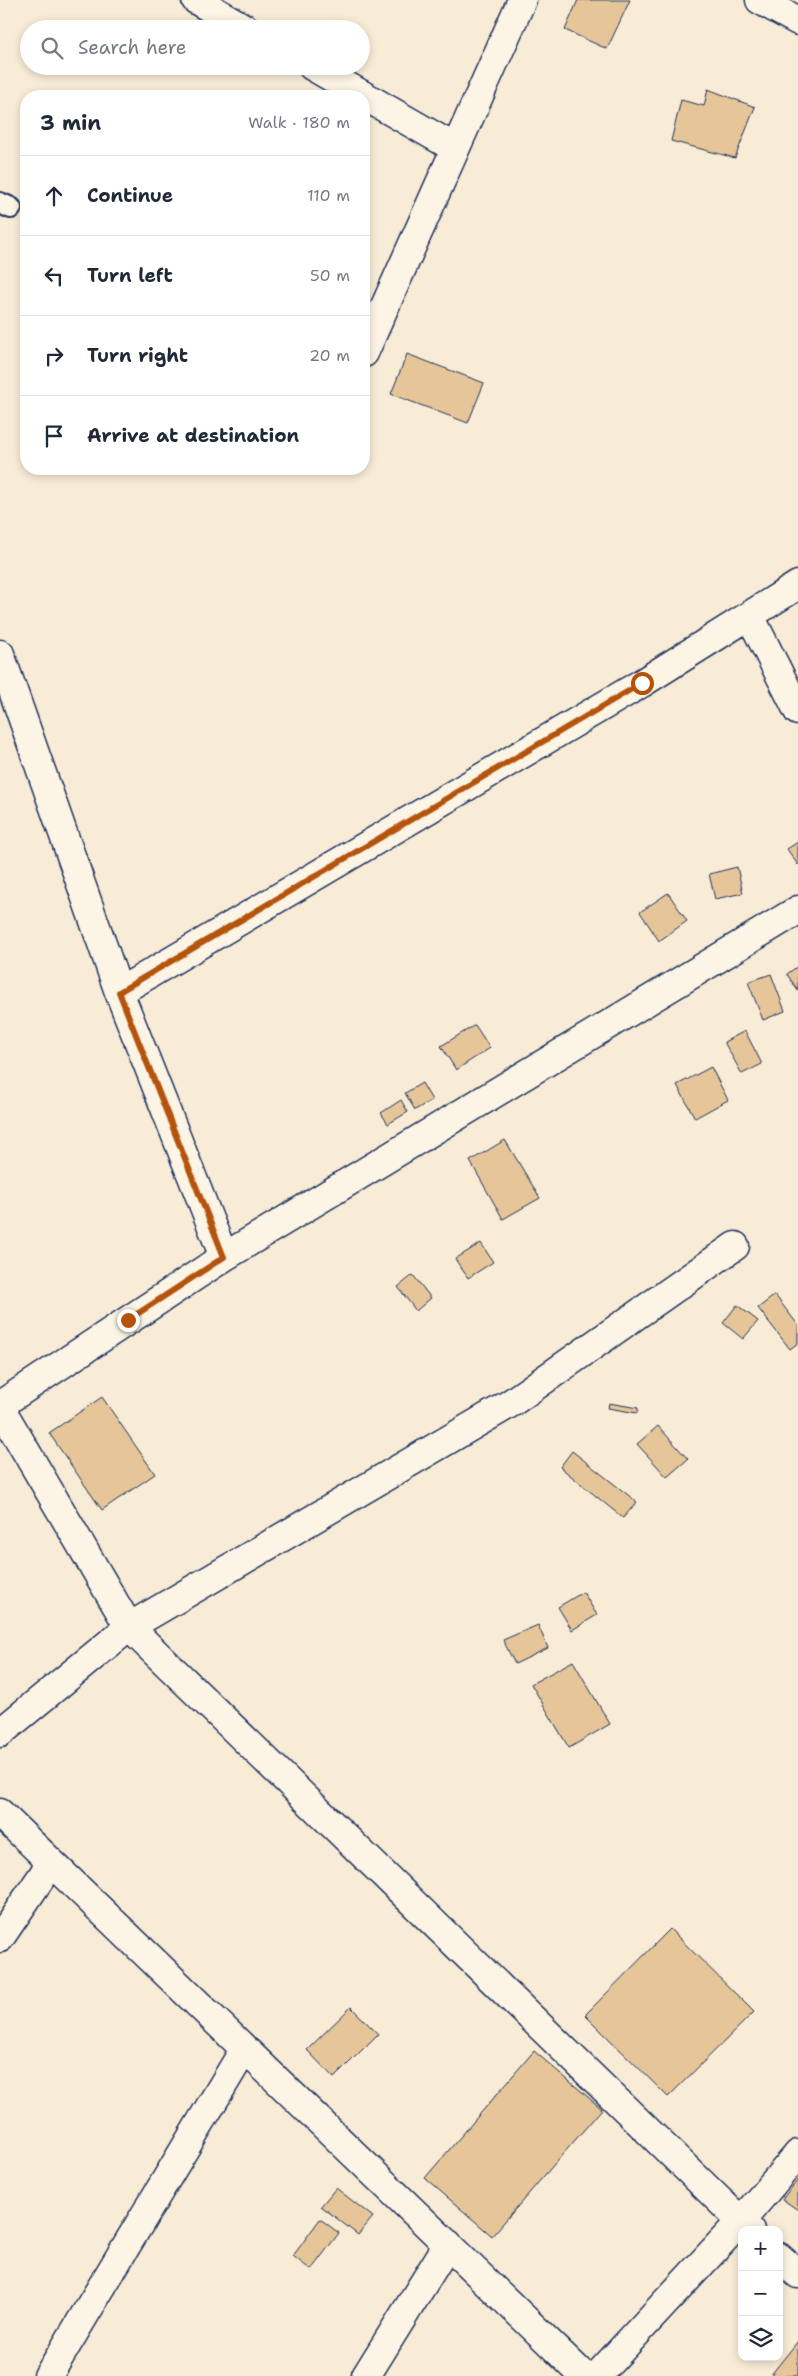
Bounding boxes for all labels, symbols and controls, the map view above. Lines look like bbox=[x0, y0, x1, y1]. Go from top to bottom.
search box bbox=[20, 20, 370, 75]
icon: search bbox=[38, 34, 66, 62]
text: Search here bbox=[78, 35, 187, 60]
text: 3 min bbox=[40, 109, 101, 137]
text: Walk · 180 m bbox=[248, 112, 350, 133]
icon: ahead bbox=[40, 182, 68, 210]
text: Continue bbox=[87, 183, 173, 208]
text: 110 m bbox=[307, 185, 350, 206]
icon: left bbox=[40, 262, 68, 290]
text: Turn left bbox=[87, 263, 173, 288]
text: 50 m bbox=[310, 265, 350, 286]
icon: right bbox=[40, 342, 68, 370]
text: Turn right bbox=[87, 343, 188, 368]
text: 20 m bbox=[309, 345, 350, 366]
icon: arrive bbox=[40, 422, 68, 450]
text: Arrive at destination bbox=[87, 423, 299, 448]
route start bbox=[631, 672, 654, 695]
route end bbox=[117, 1309, 140, 1332]
map controls bbox=[738, 2226, 783, 2361]
button: + bbox=[738, 2226, 783, 2271]
button: − bbox=[738, 2271, 783, 2316]
button: layers bbox=[738, 2316, 783, 2361]

